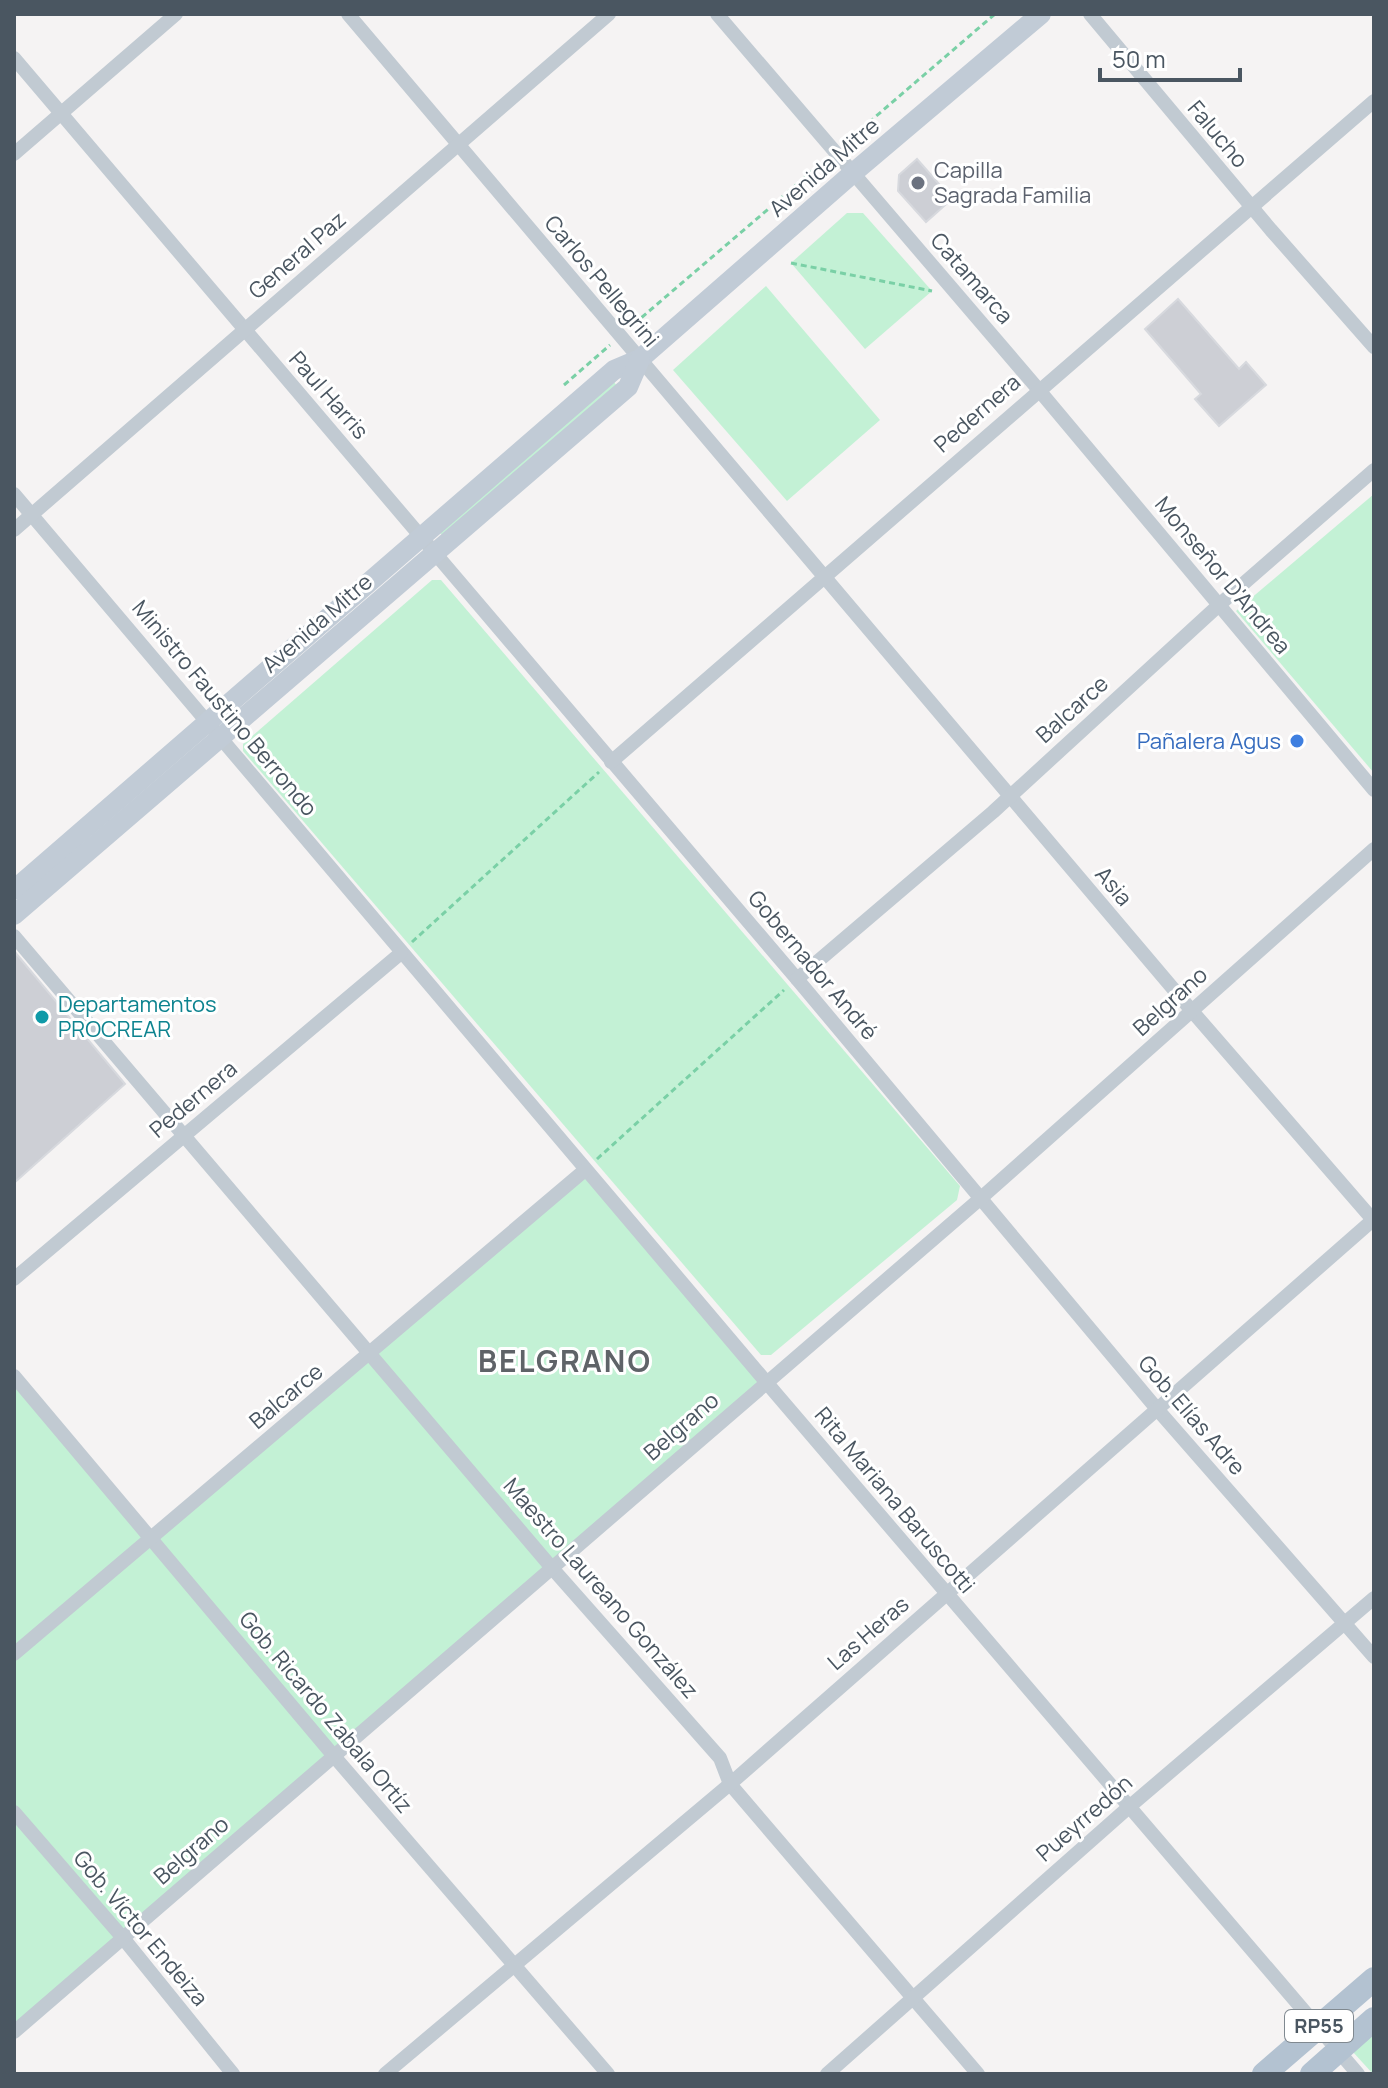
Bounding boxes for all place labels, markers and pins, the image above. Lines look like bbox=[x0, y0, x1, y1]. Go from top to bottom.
place label: Capilla Sagrada Familia bbox=[934, 155, 1091, 210]
marker: Capilla Sagrada Familia bbox=[909, 174, 927, 192]
place label: Pañalera Agus bbox=[1137, 726, 1281, 756]
marker: Pañalera Agus bbox=[1288, 732, 1306, 750]
place label: Departamentos PROCREAR bbox=[58, 989, 217, 1044]
marker: Departamentos PROCREAR bbox=[33, 1008, 51, 1026]

